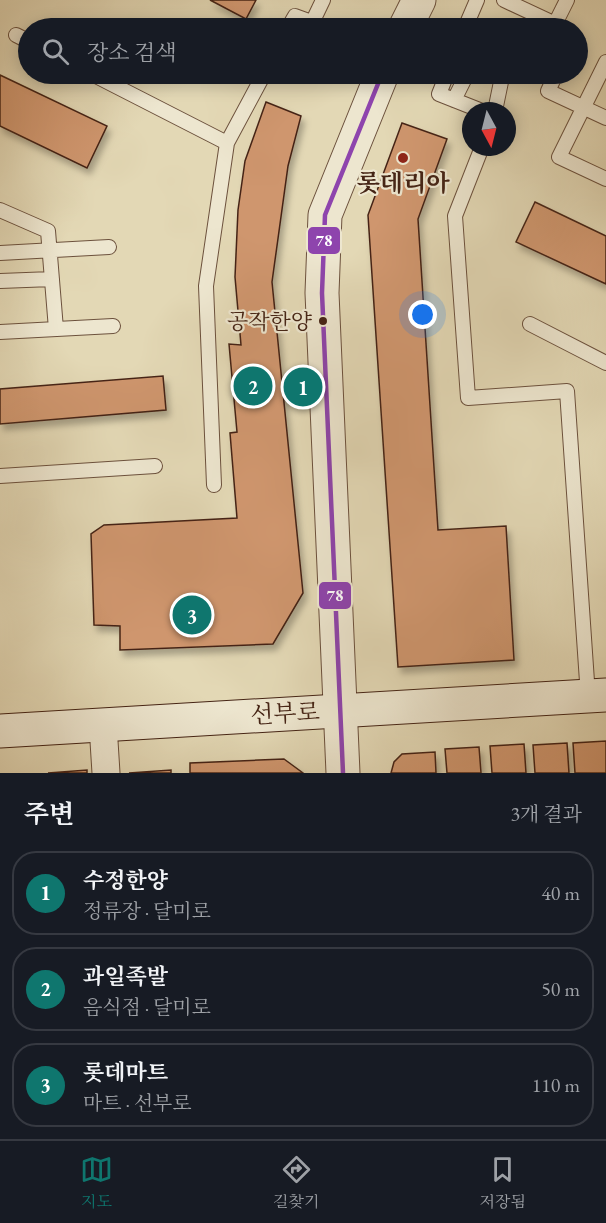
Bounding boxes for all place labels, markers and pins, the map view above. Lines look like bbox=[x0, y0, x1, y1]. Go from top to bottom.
marker: 롯데리아 bbox=[396, 151, 410, 165]
place label: 롯데리아 bbox=[357, 167, 450, 198]
place label: 공작한양 bbox=[227, 307, 313, 336]
marker: 공작한양 bbox=[317, 315, 329, 327]
pin: 2 bbox=[234, 364, 272, 408]
pin: 1 bbox=[284, 364, 322, 410]
pin: 3 bbox=[172, 592, 212, 638]

